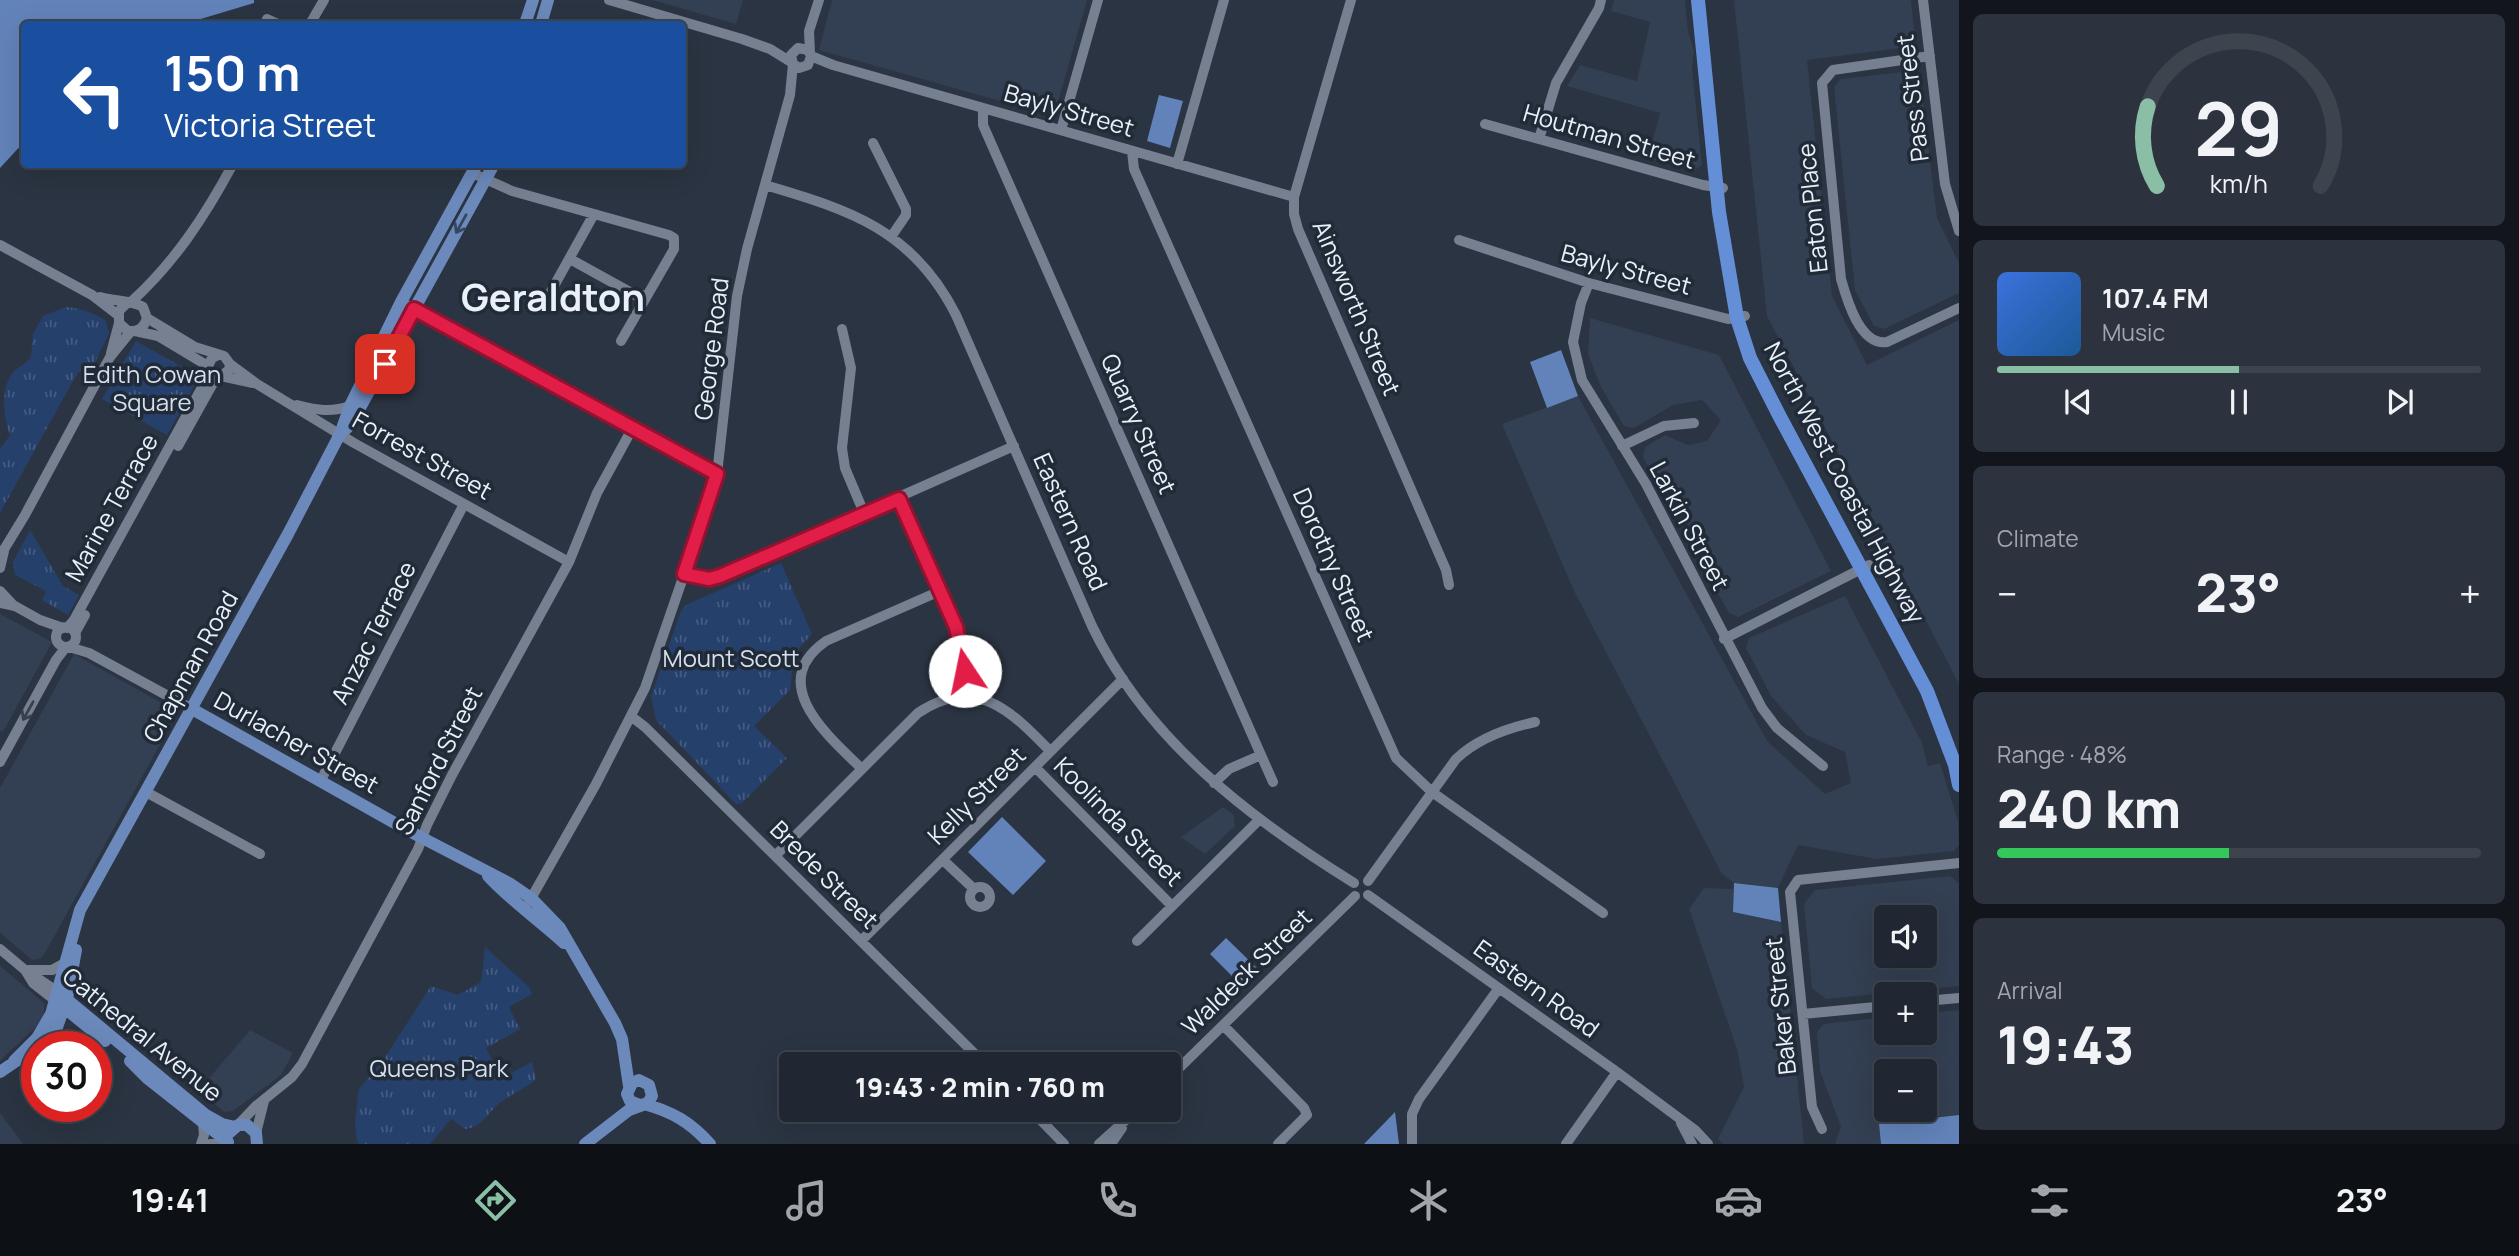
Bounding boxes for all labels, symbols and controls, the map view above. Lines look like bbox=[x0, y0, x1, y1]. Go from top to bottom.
street label: Pass Street bbox=[1887, 33, 1936, 164]
text: 150 m bbox=[164, 39, 300, 106]
icon: left bbox=[49, 49, 140, 140]
street label: Bayly Street bbox=[1001, 75, 1138, 144]
text: 29 bbox=[2195, 78, 2283, 178]
street label: Houtman Street bbox=[1519, 95, 1699, 176]
text: Victoria Street bbox=[164, 103, 376, 147]
street label: Eaton Place bbox=[1788, 142, 1835, 274]
text: km/h bbox=[2210, 166, 2268, 201]
one-way arrow bbox=[454, 213, 467, 234]
street label: Ainsworth Street bbox=[1306, 215, 1409, 400]
street label: Bayly Street bbox=[1558, 235, 1695, 302]
district label: Geraldton bbox=[461, 270, 645, 322]
street label: George Road bbox=[685, 276, 736, 422]
text: 107.4 FM bbox=[2102, 280, 2209, 316]
text: Music bbox=[2102, 316, 2165, 348]
pin bbox=[355, 334, 415, 394]
street label: North West Coastal Highway bbox=[1757, 336, 1934, 629]
icon: arrive bbox=[366, 345, 404, 383]
street label: Quarry Street bbox=[1094, 348, 1185, 499]
park label: Edith Cowan Square bbox=[83, 357, 221, 418]
icon: previous bbox=[2059, 383, 2097, 421]
icon: pause bbox=[2220, 383, 2258, 421]
icon: next bbox=[2381, 383, 2419, 421]
street label: Forrest Street bbox=[347, 403, 498, 507]
street label: Marine Terrace bbox=[56, 427, 165, 587]
street label: Eastern Road bbox=[1026, 447, 1116, 595]
street label: Larkin Street bbox=[1643, 455, 1738, 595]
street label: Dorothy Street bbox=[1286, 482, 1383, 646]
text: Climate bbox=[1997, 522, 2079, 554]
street label: Anzac Terrace bbox=[322, 555, 423, 709]
text: 23° bbox=[2196, 557, 2281, 628]
text: − bbox=[1997, 567, 2018, 619]
text: + bbox=[2459, 567, 2481, 619]
street label: Chapman Road bbox=[134, 585, 245, 748]
position arrow bbox=[928, 634, 1002, 708]
park label: Mount Scott bbox=[662, 641, 800, 674]
street label: Sanford Street bbox=[386, 680, 489, 840]
street label: Durlacher Street bbox=[208, 683, 385, 801]
one-way arrow bbox=[21, 701, 35, 721]
text: Range · 48% bbox=[1997, 738, 2127, 770]
street label: Kelly Street bbox=[920, 739, 1032, 851]
street label: Koolinda Street bbox=[1047, 749, 1191, 893]
text: 240 km bbox=[1997, 773, 2181, 844]
street label: Brede Street bbox=[764, 813, 886, 935]
street label: Waldeck Street bbox=[1174, 900, 1318, 1042]
map controls bbox=[1874, 905, 1937, 1122]
button: sound bbox=[1874, 905, 1937, 968]
street label: Eastern Road bbox=[1468, 931, 1606, 1044]
street label: Baker Street bbox=[1756, 936, 1803, 1076]
street label: Cathedral Avenue bbox=[56, 959, 230, 1109]
text: Arrival bbox=[1997, 974, 2063, 1006]
button: + bbox=[1874, 982, 1937, 1045]
text: 19:43 bbox=[1997, 1009, 2134, 1080]
speed limit sign: 30 bbox=[21, 1031, 112, 1122]
park label: Queens Park bbox=[370, 1051, 509, 1084]
button: − bbox=[1874, 1059, 1937, 1122]
text: 19:43 · 2 min · 760 m bbox=[855, 1069, 1105, 1105]
icon: directions bbox=[471, 1176, 520, 1225]
icon: music bbox=[782, 1176, 831, 1225]
icon: phone bbox=[1093, 1176, 1142, 1225]
icon: climate bbox=[1404, 1176, 1453, 1225]
icon: car bbox=[1714, 1176, 1763, 1225]
icon: filters bbox=[2025, 1176, 2074, 1225]
text: 19:41 bbox=[131, 1178, 209, 1222]
text: 23° bbox=[2336, 1178, 2388, 1222]

